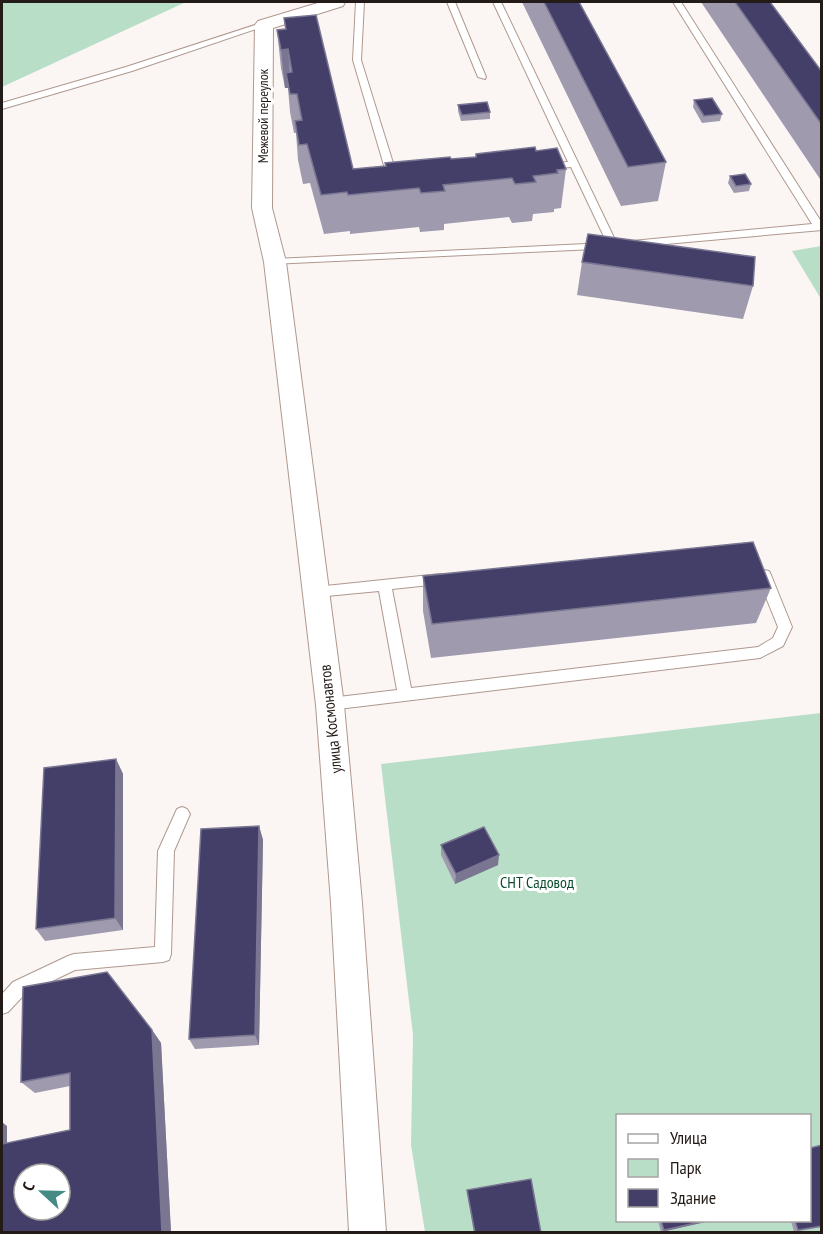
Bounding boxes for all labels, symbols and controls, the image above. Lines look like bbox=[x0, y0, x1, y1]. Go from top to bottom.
street label: Межевой переулок bbox=[254, 68, 272, 163]
street label: улица Космонавтов bbox=[314, 664, 346, 774]
park label: СНТ Садовод bbox=[500, 872, 574, 892]
legend bbox=[616, 1114, 811, 1222]
text: Улица bbox=[670, 1126, 707, 1149]
text: Парк bbox=[670, 1156, 701, 1179]
north arrow bbox=[12, 1162, 72, 1222]
text: С bbox=[17, 1179, 39, 1194]
text: Здание bbox=[670, 1186, 716, 1209]

